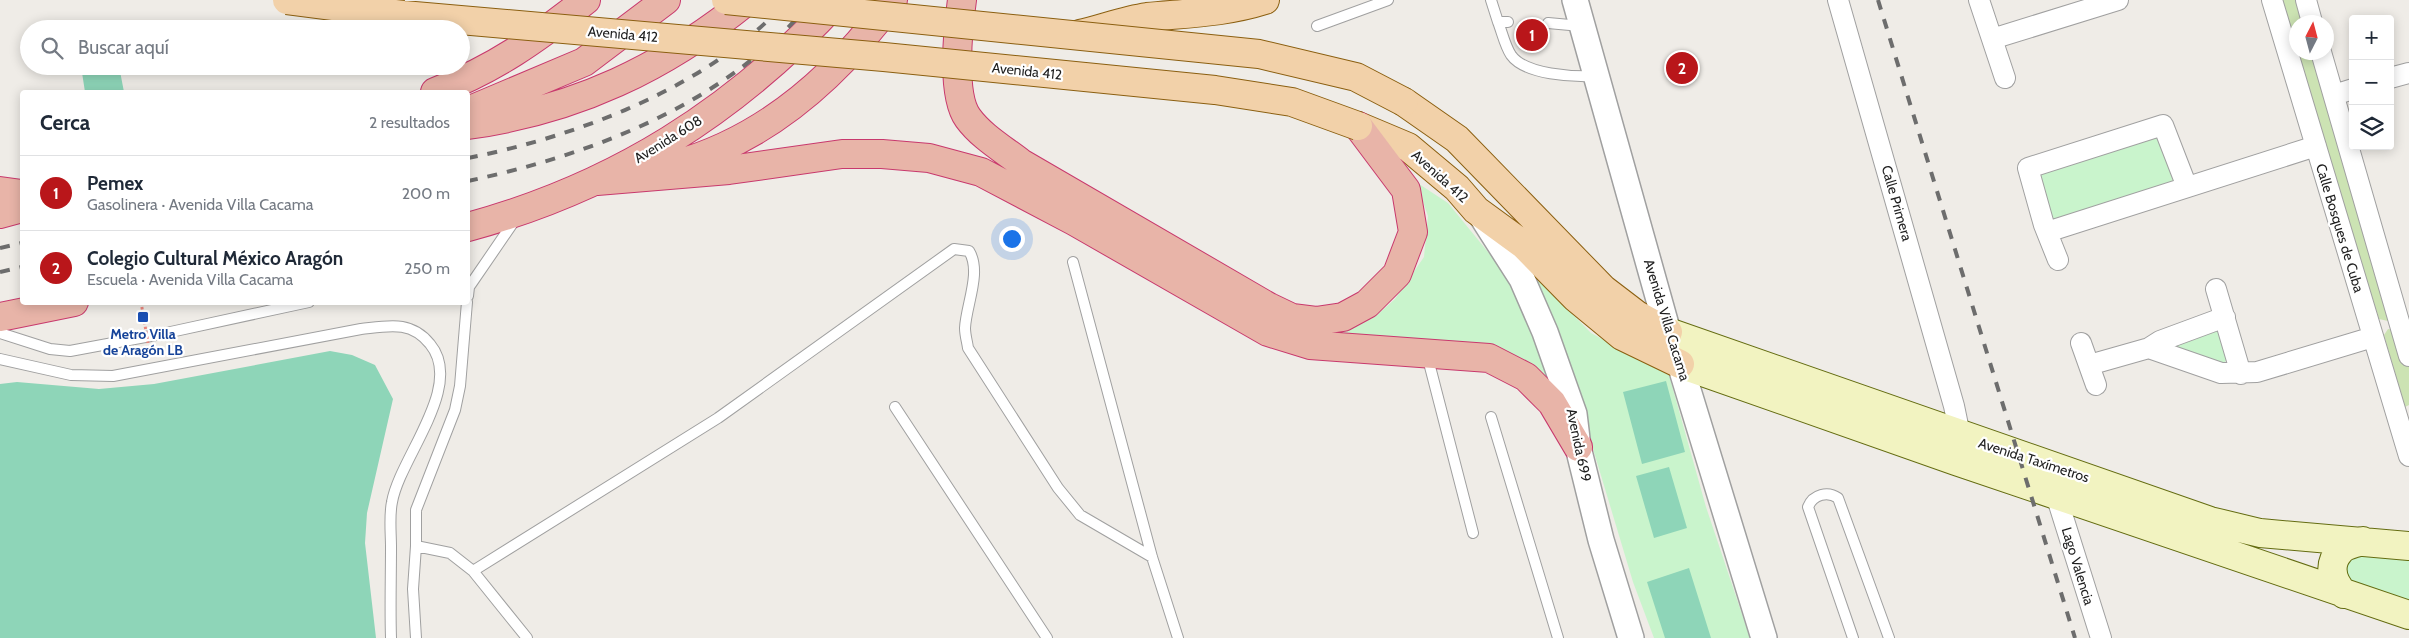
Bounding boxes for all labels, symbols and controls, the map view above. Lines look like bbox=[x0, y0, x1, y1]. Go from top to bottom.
north arrow bbox=[2289, 15, 2334, 60]
map controls bbox=[2349, 15, 2394, 150]
button: + bbox=[2349, 15, 2394, 60]
pin: 1 bbox=[1516, 16, 1548, 54]
search box bbox=[20, 20, 470, 75]
street label: Avenida 412 bbox=[587, 22, 659, 46]
icon: search bbox=[38, 34, 66, 62]
text: Buscar aquí bbox=[78, 36, 169, 59]
pin: 2 bbox=[1666, 49, 1698, 87]
street label: Avenida 412 bbox=[991, 58, 1063, 84]
button: − bbox=[2349, 60, 2394, 105]
button: layers bbox=[2349, 105, 2394, 150]
text: Cerca bbox=[40, 110, 90, 135]
street label: Avenida 608 bbox=[631, 111, 705, 167]
text: 2 resultados bbox=[369, 113, 450, 132]
street label: Avenida 412 bbox=[1408, 146, 1472, 206]
street label: Calle Bosques de Cuba bbox=[2312, 161, 2368, 295]
street label: Calle Primera bbox=[1878, 163, 1916, 243]
text: Pemex bbox=[87, 172, 143, 195]
text: 1 bbox=[53, 184, 59, 203]
text: 200 m bbox=[402, 184, 450, 203]
text: Gasolinera · Avenida Villa Cacama bbox=[87, 195, 313, 214]
your location bbox=[999, 226, 1025, 252]
text: Colegio Cultural México Aragón bbox=[87, 247, 343, 270]
street label: Avenida Villa Cacama bbox=[1640, 257, 1694, 383]
text: 2 bbox=[52, 259, 60, 278]
text: 250 m bbox=[404, 259, 450, 278]
text: Escuela · Avenida Villa Cacama bbox=[87, 270, 293, 289]
marker: Metro Villa de Aragón LB bbox=[136, 310, 150, 324]
place label: Metro Villa de Aragón LB bbox=[103, 325, 183, 359]
street label: Avenida 699 bbox=[1562, 407, 1596, 483]
street label: Avenida Taxímetros bbox=[1976, 434, 2092, 486]
street label: Lago Valencia bbox=[2058, 525, 2098, 607]

